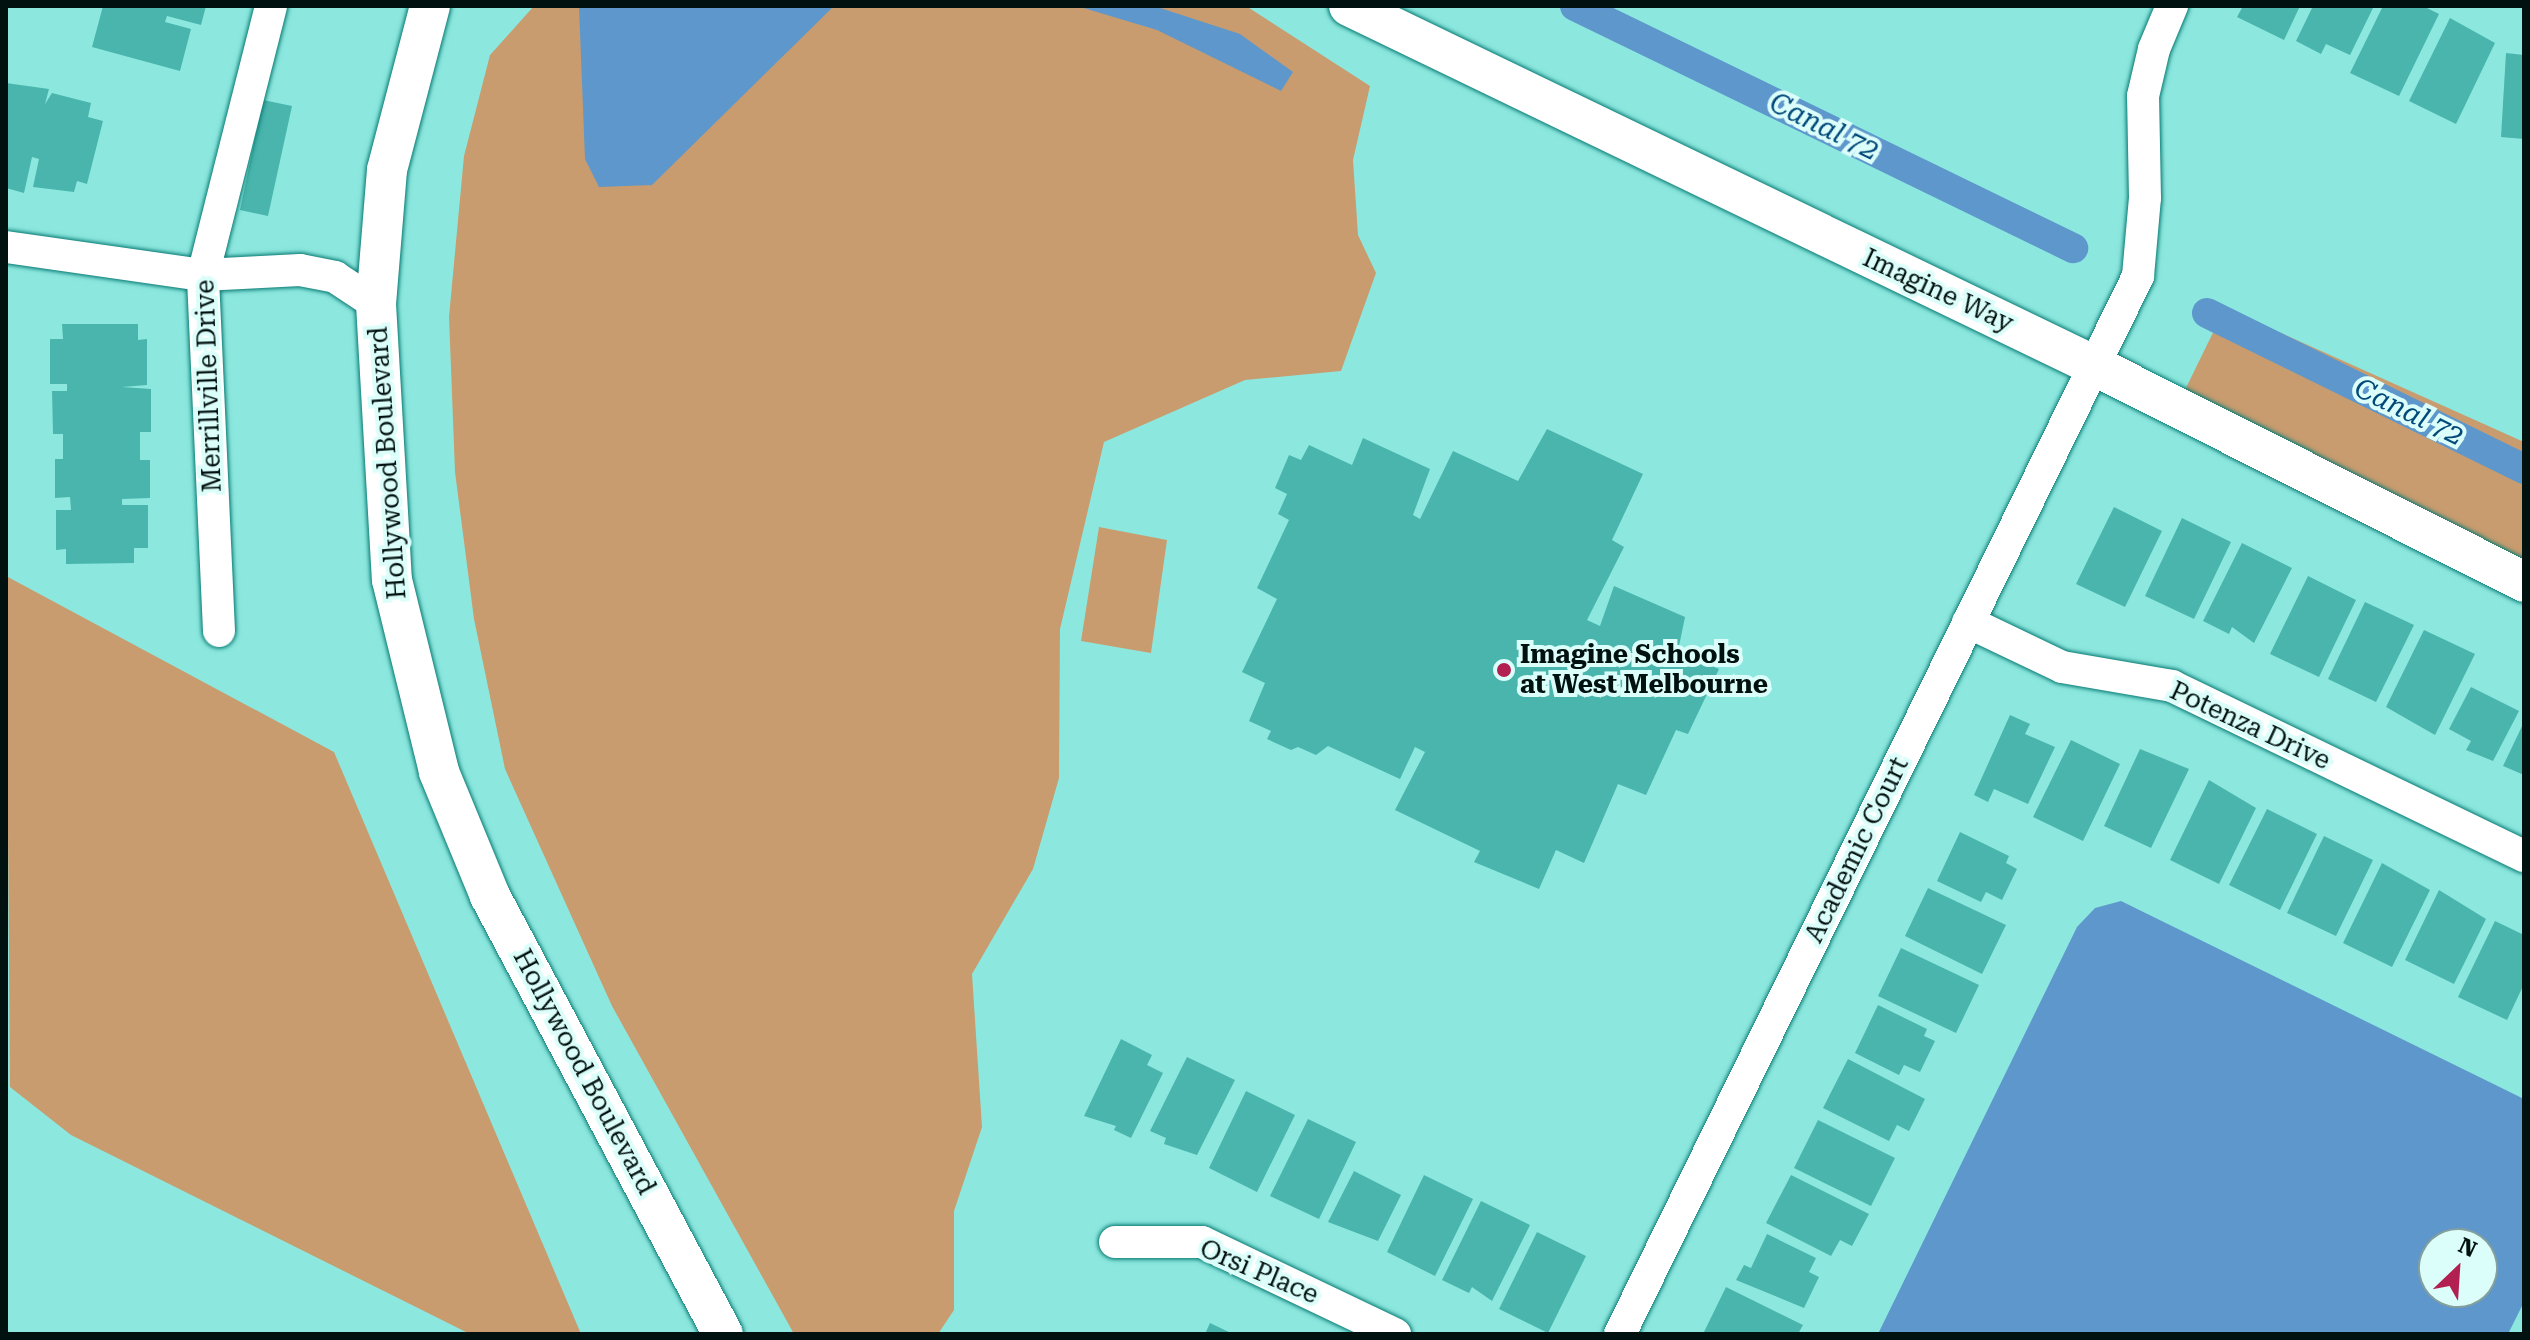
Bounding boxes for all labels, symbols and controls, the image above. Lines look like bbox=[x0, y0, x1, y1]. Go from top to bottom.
water label: Canal 72 bbox=[1764, 86, 1884, 168]
street label: Imagine Way bbox=[1858, 243, 2018, 339]
street label: Merrillville Drive bbox=[190, 279, 228, 493]
street label: Hollywood Boulevard bbox=[363, 326, 413, 600]
water label: Canal 72 bbox=[2349, 371, 2469, 453]
place label: Imagine Schools at West Melbourne bbox=[1520, 639, 1768, 700]
marker: Imagine Schools at West Melbourne bbox=[1495, 661, 1513, 679]
street label: Potenza Drive bbox=[2165, 675, 2335, 777]
street label: Academic Court bbox=[1799, 752, 1915, 948]
street label: Hollywood Boulevard bbox=[506, 944, 662, 1200]
north arrow bbox=[2418, 1228, 2498, 1308]
street label: Orsi Place bbox=[1195, 1233, 1323, 1311]
text: N bbox=[2455, 1233, 2480, 1263]

